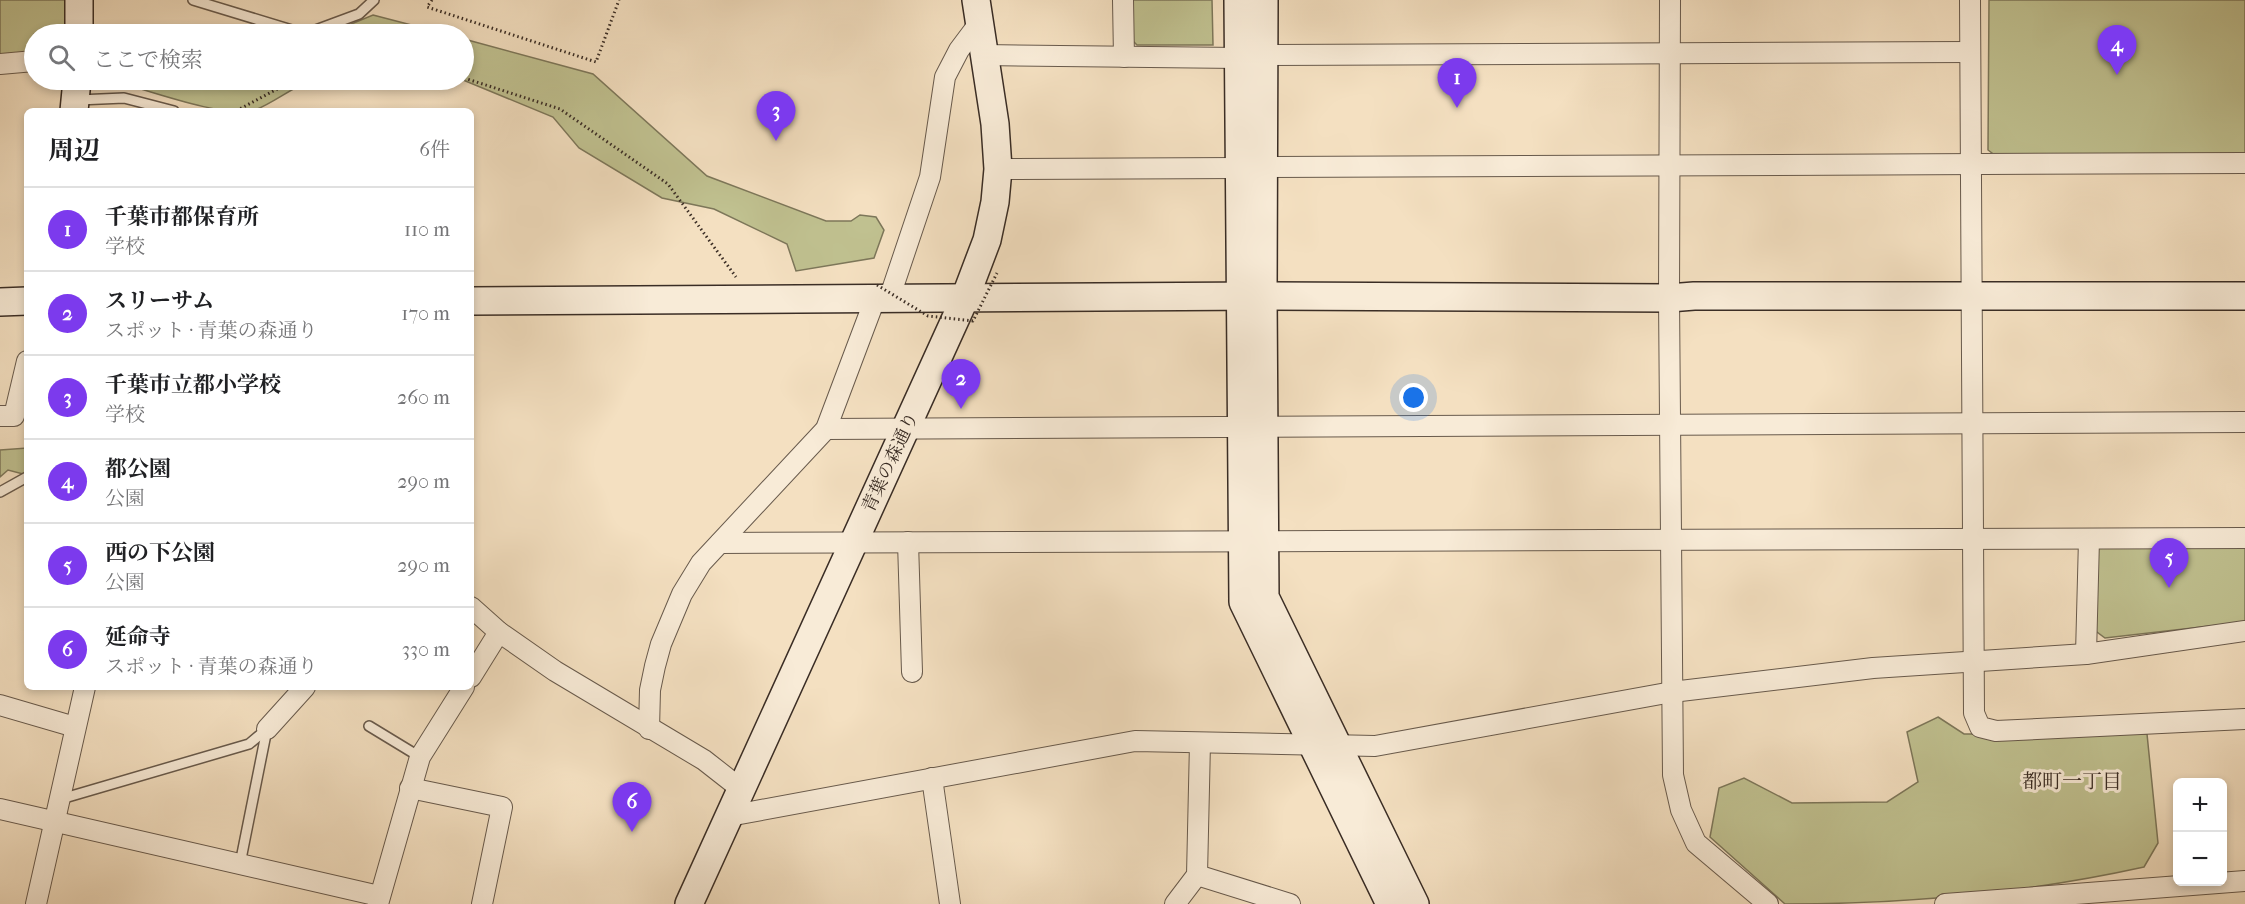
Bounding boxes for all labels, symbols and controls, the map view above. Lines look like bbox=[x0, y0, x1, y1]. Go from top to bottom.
search box bbox=[24, 24, 474, 90]
pin: 4 bbox=[2098, 26, 2136, 75]
icon: search bbox=[45, 41, 78, 74]
text: ここで検索 bbox=[93, 47, 203, 73]
pin: 1 bbox=[1438, 58, 1476, 108]
pin: 3 bbox=[756, 92, 796, 141]
text: 周辺 bbox=[48, 135, 100, 166]
text: 6件 bbox=[419, 138, 450, 161]
text: 千葉市都保育所 bbox=[105, 204, 259, 230]
text: 1 bbox=[64, 218, 71, 241]
text: 110 m bbox=[404, 218, 450, 241]
text: 学校 bbox=[105, 235, 145, 258]
text: スリーサム bbox=[105, 288, 214, 314]
text: 2 bbox=[62, 302, 73, 325]
text: 170 m bbox=[401, 302, 450, 325]
text: スポット · 青葉の森通り bbox=[105, 319, 318, 342]
pin: 2 bbox=[942, 360, 980, 409]
text: 千葉市立都小学校 bbox=[105, 372, 281, 398]
your location bbox=[1399, 383, 1428, 412]
text: 3 bbox=[63, 386, 72, 409]
text: 260 m bbox=[397, 386, 450, 409]
text: 学校 bbox=[105, 403, 145, 426]
street label: 青葉の森通り bbox=[858, 409, 923, 516]
text: 都公園 bbox=[105, 456, 171, 482]
text: 4 bbox=[62, 470, 73, 493]
text: 290 m bbox=[397, 470, 450, 493]
text: 公園 bbox=[105, 487, 145, 510]
pin: 5 bbox=[2150, 538, 2188, 588]
text: 西の下公園 bbox=[105, 540, 215, 566]
text: 5 bbox=[63, 554, 72, 577]
text: 290 m bbox=[397, 554, 450, 577]
text: 公園 bbox=[105, 571, 145, 594]
text: 延命寺 bbox=[105, 624, 171, 650]
text: 6 bbox=[62, 638, 73, 661]
text: 330 m bbox=[402, 638, 450, 661]
text: スポット · 青葉の森通り bbox=[105, 655, 318, 678]
district label: 都町一丁目 bbox=[2022, 770, 2122, 793]
map controls bbox=[2173, 778, 2227, 886]
button: + bbox=[2173, 778, 2227, 832]
pin: 6 bbox=[612, 782, 652, 832]
button: − bbox=[2173, 832, 2227, 886]

